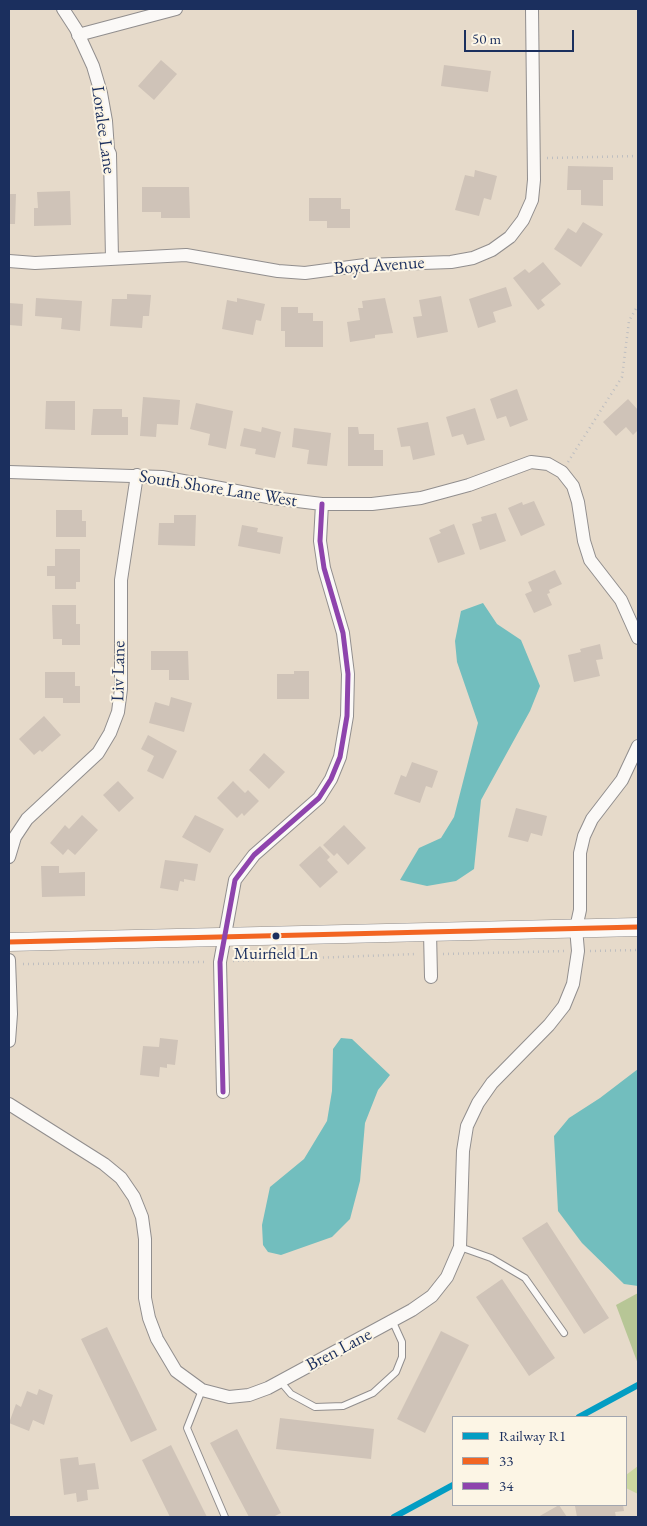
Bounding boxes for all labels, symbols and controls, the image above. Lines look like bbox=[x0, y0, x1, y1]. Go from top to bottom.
scale bar bbox=[467, 20, 577, 52]
text: 50 m bbox=[472, 29, 501, 48]
street label: Loralee Lane bbox=[86, 85, 120, 175]
street label: Boyd Avenue bbox=[333, 252, 425, 280]
street label: South Shore Lane West bbox=[138, 466, 298, 512]
street label: Liv Lane bbox=[108, 641, 130, 701]
marker: Muirfield Ln bbox=[271, 931, 281, 941]
place label: Muirfield Ln bbox=[234, 944, 318, 964]
street label: Bren Lane bbox=[303, 1324, 375, 1376]
legend bbox=[452, 1416, 627, 1506]
text: Railway R1 bbox=[499, 1426, 566, 1445]
text: 33 bbox=[499, 1451, 513, 1470]
text: 34 bbox=[499, 1476, 513, 1495]

